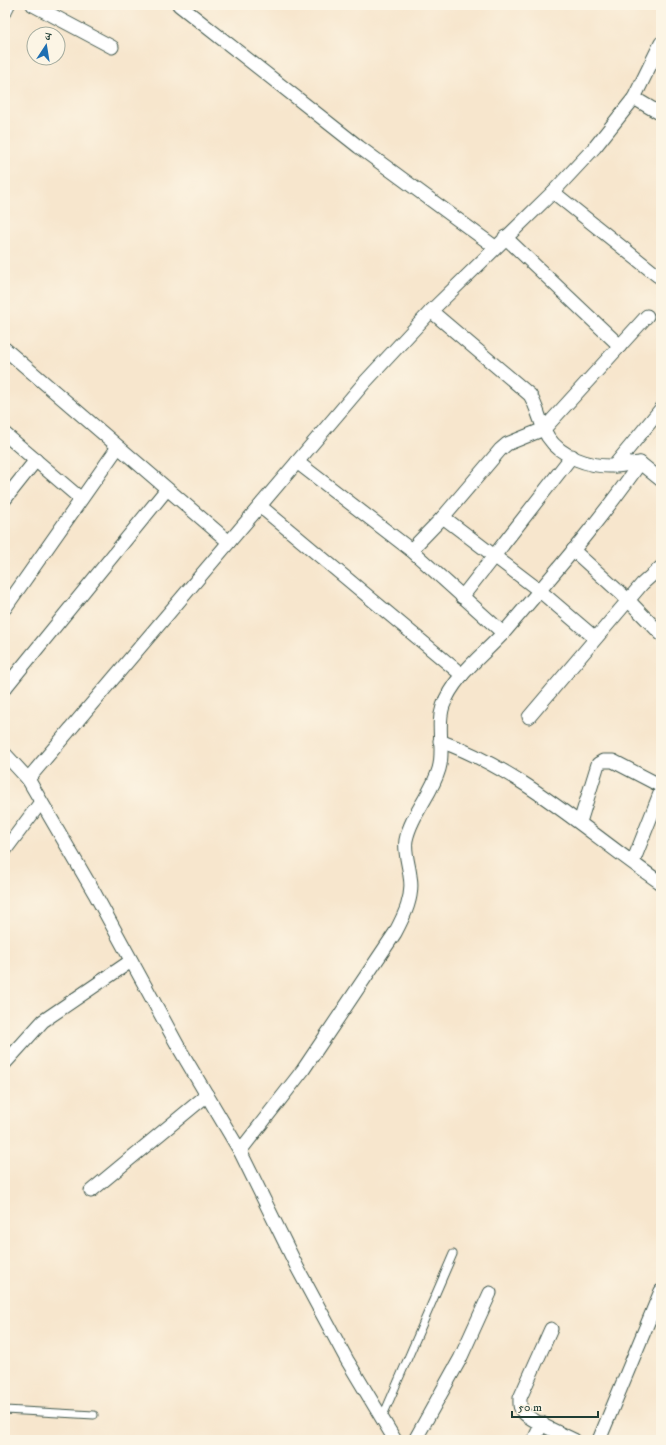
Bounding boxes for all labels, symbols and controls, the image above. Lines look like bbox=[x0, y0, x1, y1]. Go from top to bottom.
north arrow bbox=[26, 26, 66, 66]
text: उ bbox=[43, 30, 53, 45]
scale bar bbox=[512, 1393, 598, 1419]
text: 50 m bbox=[518, 1400, 542, 1415]

